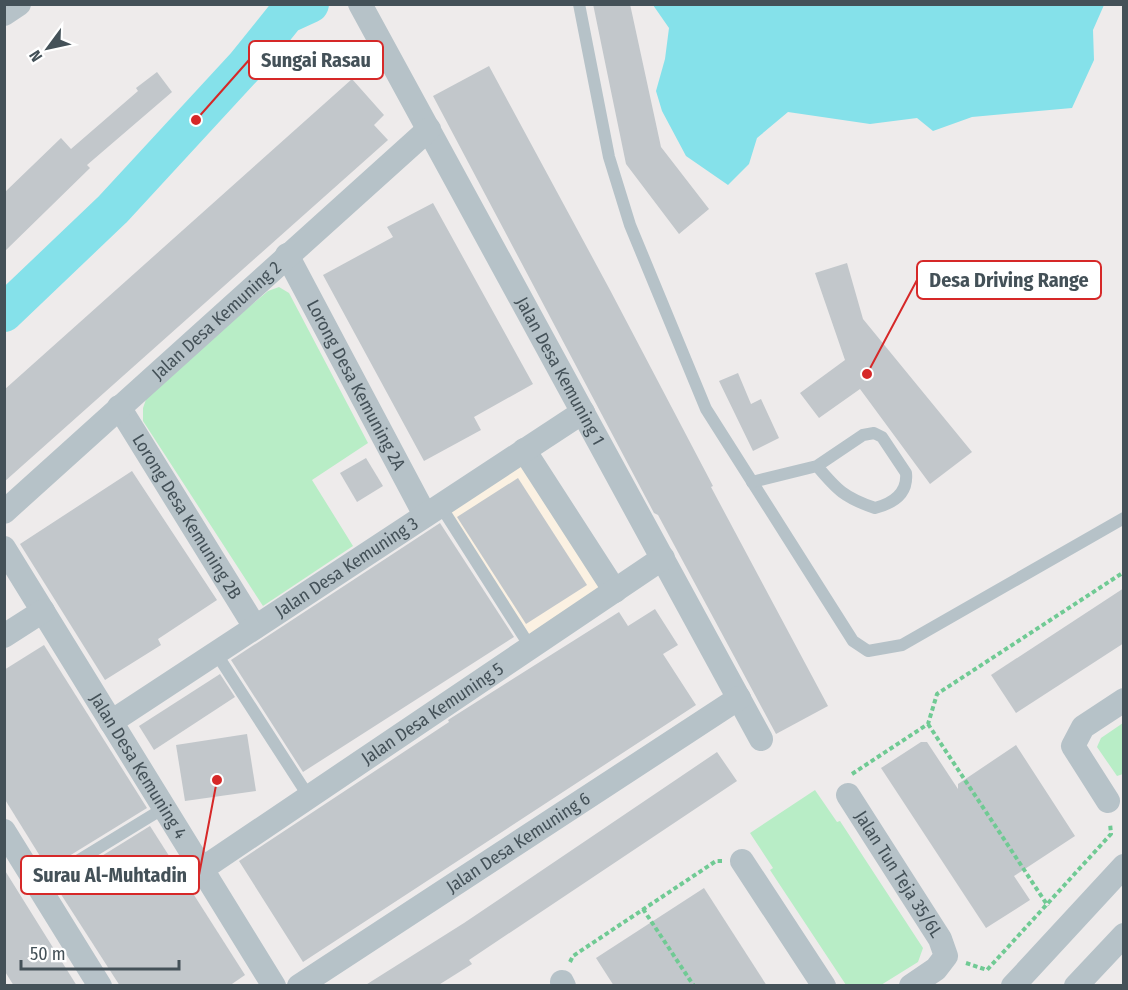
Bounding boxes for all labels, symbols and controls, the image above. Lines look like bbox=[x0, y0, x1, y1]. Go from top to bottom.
north arrow bbox=[18, 18, 78, 78]
callout: Sungai Rasau bbox=[249, 41, 383, 79]
text: N bbox=[25, 47, 46, 65]
text: Sungai Rasau bbox=[261, 48, 371, 72]
street label: Jalan Desa Kemuning 2 bbox=[147, 257, 286, 384]
callout: Desa Driving Range bbox=[917, 261, 1101, 299]
text: Desa Driving Range bbox=[929, 268, 1089, 292]
street label: Jalan Desa Kemuning 1 bbox=[511, 293, 609, 449]
street label: Lorong Desa Kemuning 2A bbox=[302, 296, 410, 474]
street label: Lorong Desa Kemuning 2B bbox=[128, 430, 246, 603]
street label: Jalan Desa Kemuning 3 bbox=[271, 512, 422, 622]
street label: Jalan Desa Kemuning 5 bbox=[357, 658, 508, 769]
street label: Jalan Desa Kemuning 4 bbox=[85, 689, 192, 843]
street label: Jalan Desa Kemuning 6 bbox=[442, 787, 594, 898]
street label: Jalan Tun Teja 35/6L bbox=[850, 807, 947, 942]
callout: Surau Al-Muhtadin bbox=[21, 856, 199, 894]
text: Surau Al-Muhtadin bbox=[33, 863, 187, 887]
scale bar bbox=[21, 933, 178, 971]
text: 50 m bbox=[30, 943, 66, 965]

